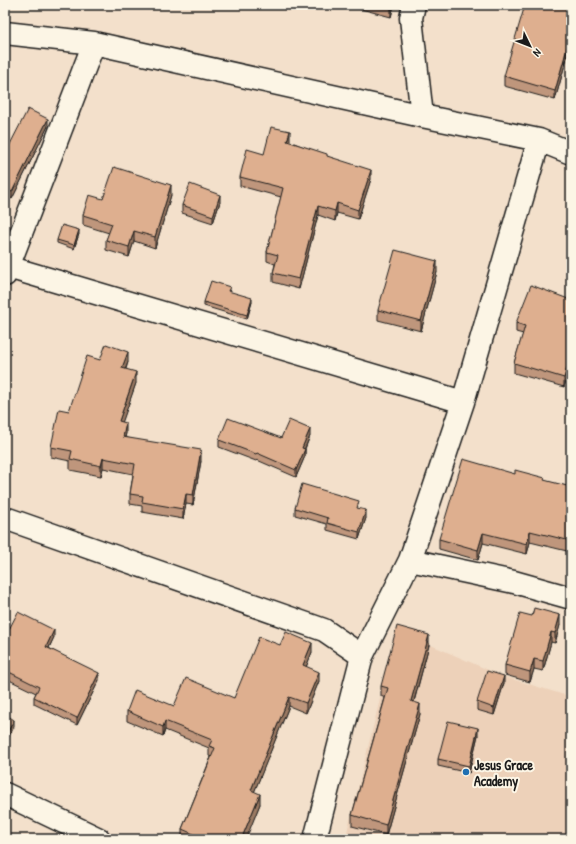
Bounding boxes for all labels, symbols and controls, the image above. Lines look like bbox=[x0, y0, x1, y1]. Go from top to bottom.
north arrow bbox=[510, 26, 550, 66]
text: N bbox=[530, 46, 544, 60]
place label: Jesus Grace Academy bbox=[474, 755, 533, 792]
marker: Jesus Grace Academy bbox=[461, 767, 471, 777]

